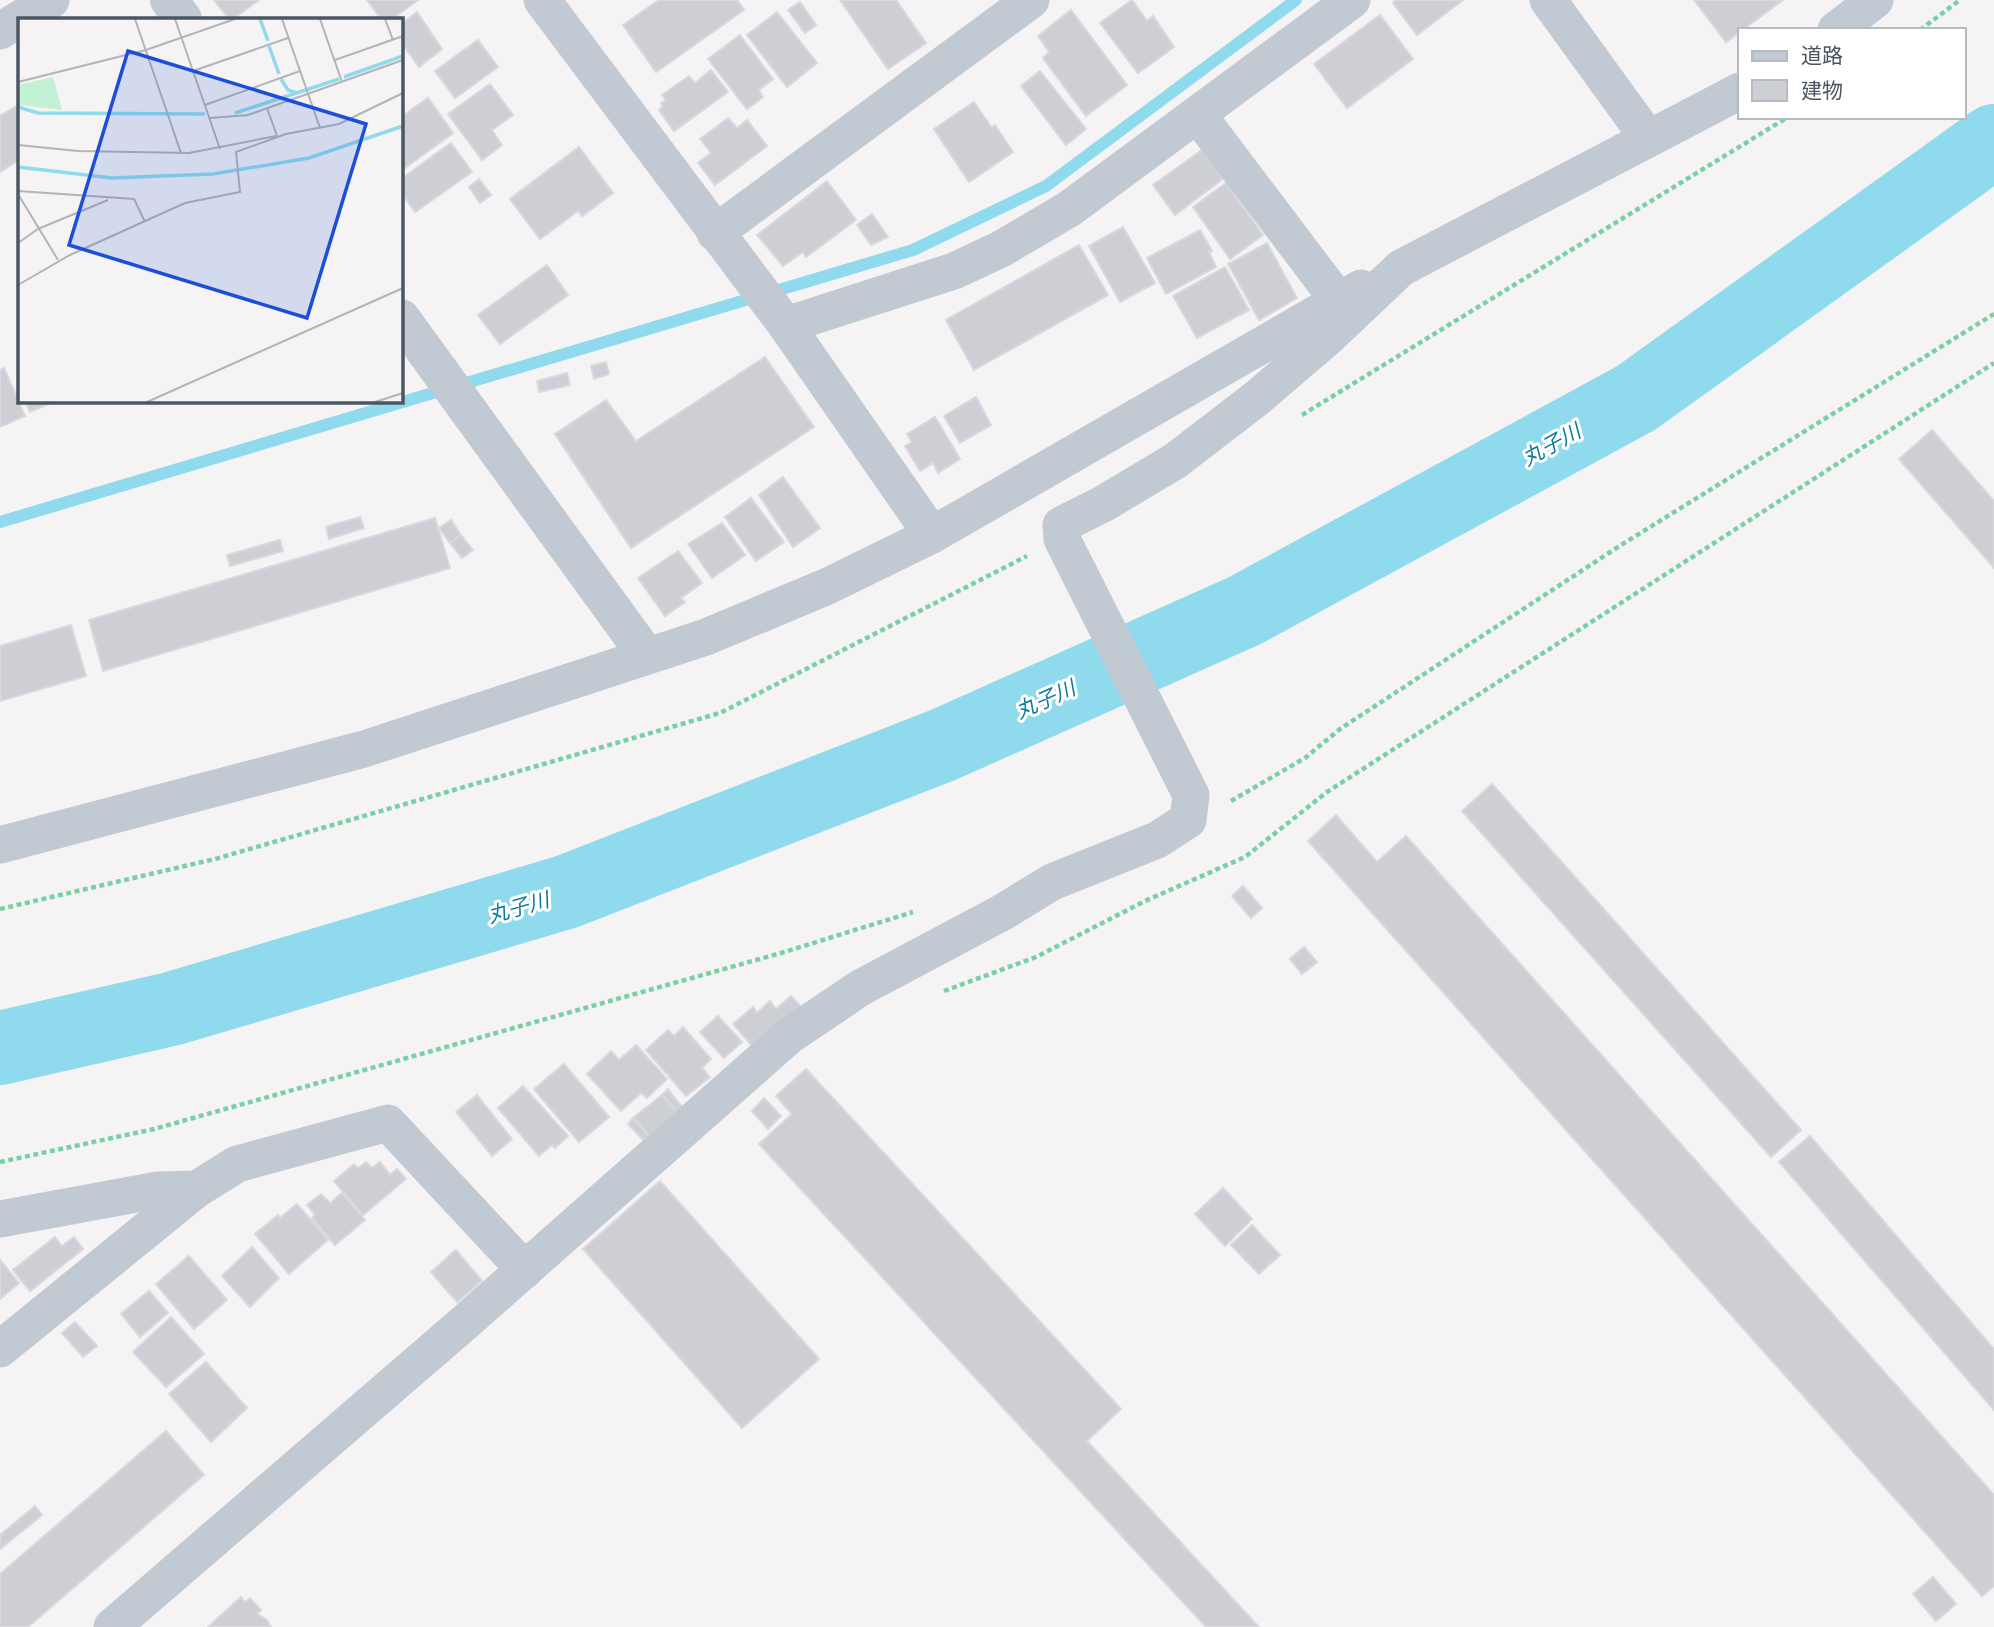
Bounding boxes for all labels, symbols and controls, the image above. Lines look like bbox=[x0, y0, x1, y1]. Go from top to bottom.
inset map bbox=[18, 18, 402, 402]
legend bbox=[1738, 28, 1966, 119]
text: 道路 bbox=[1801, 41, 1843, 69]
text: 建物 bbox=[1801, 76, 1843, 104]
water label: 丸子川 bbox=[1517, 416, 1587, 472]
water label: 丸子川 bbox=[1011, 673, 1081, 725]
water label: 丸子川 bbox=[484, 884, 554, 929]

